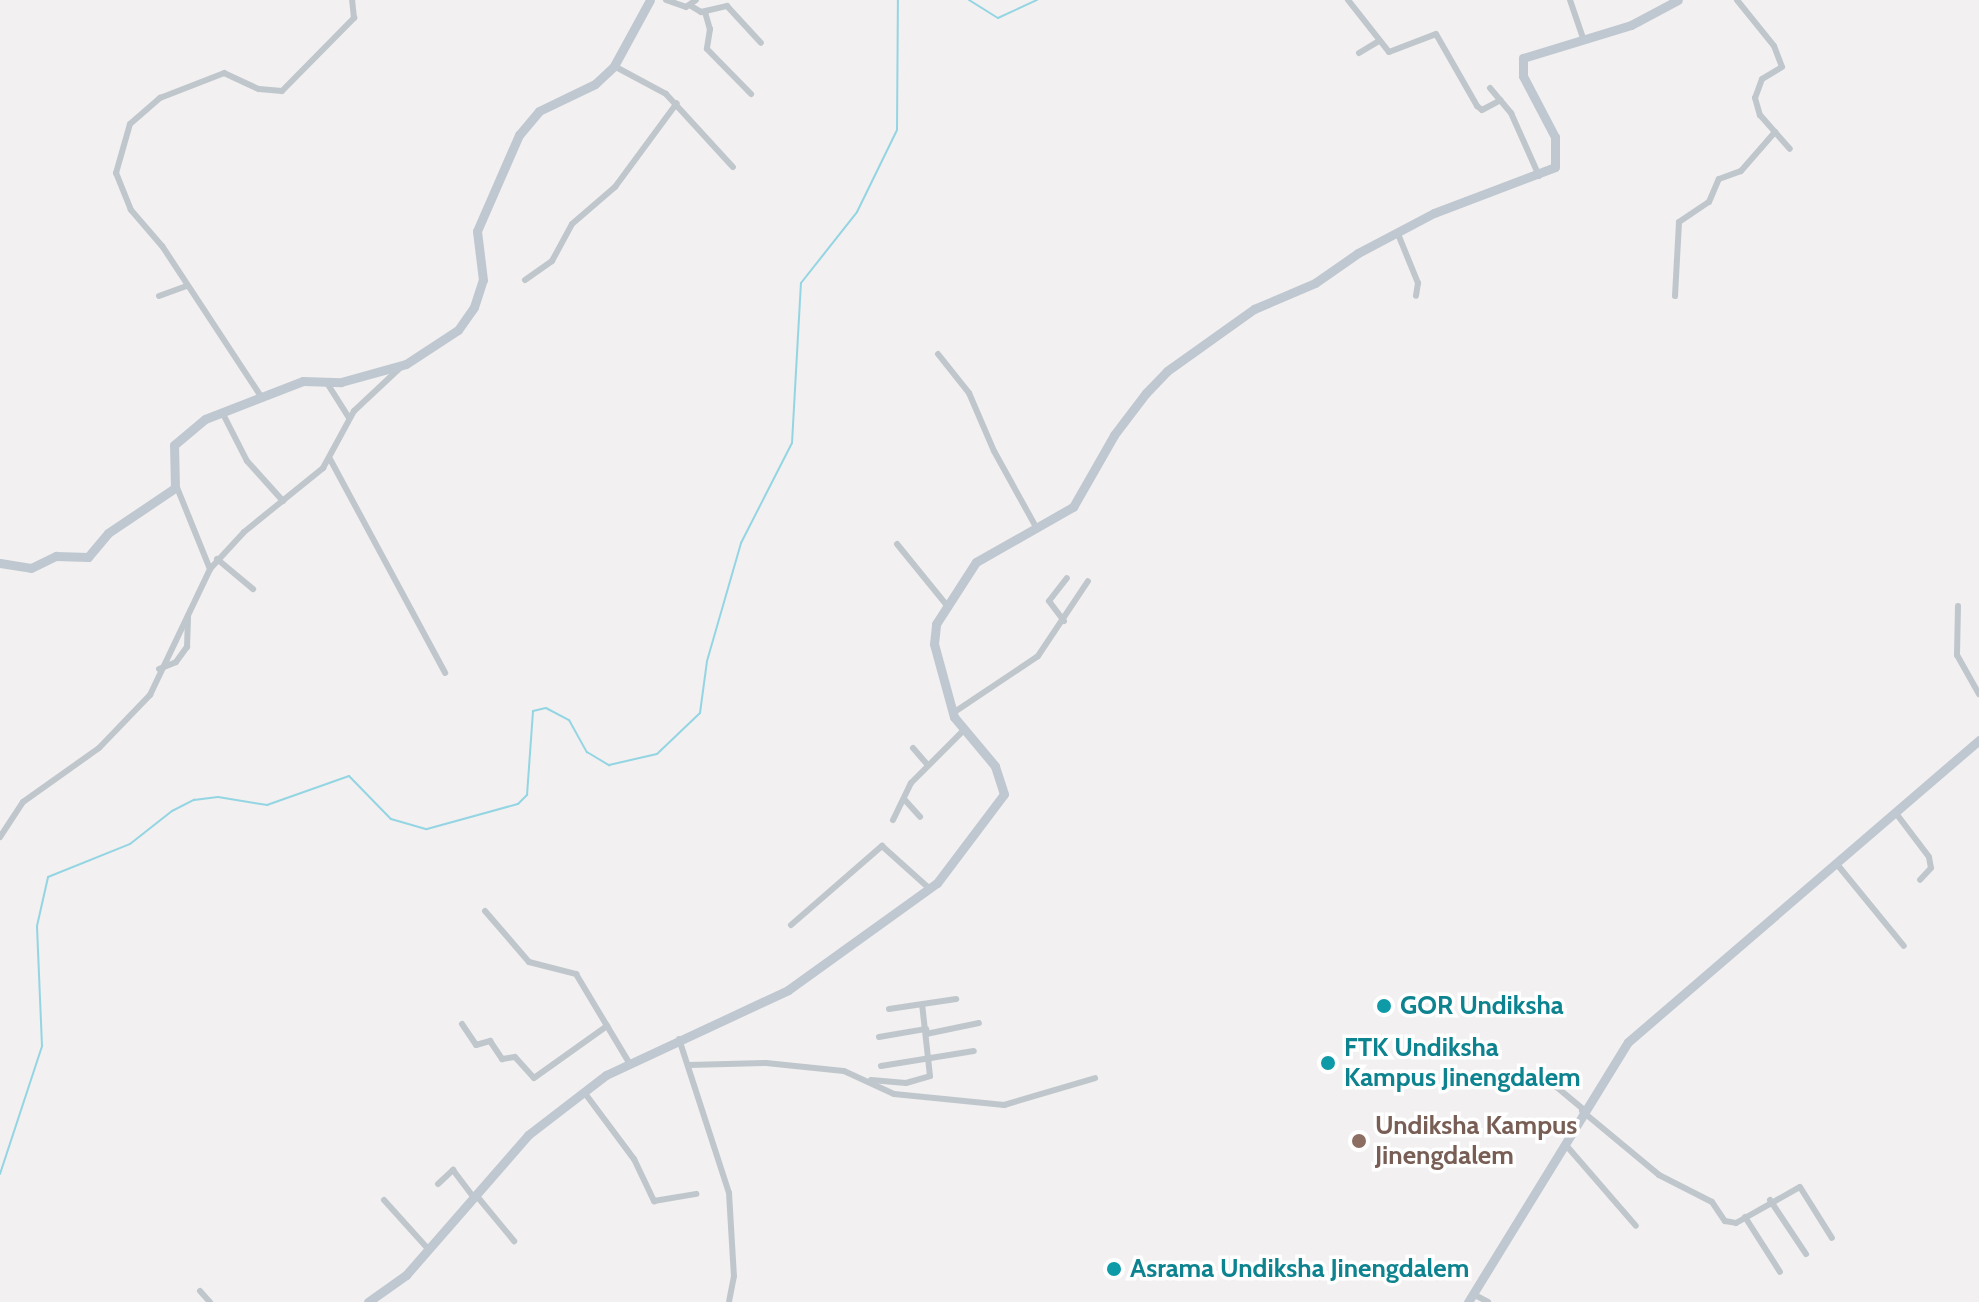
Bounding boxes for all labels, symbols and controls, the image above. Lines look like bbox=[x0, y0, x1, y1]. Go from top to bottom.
place label: GOR Undiksha bbox=[1400, 990, 1564, 1022]
marker: GOR Undiksha bbox=[1375, 997, 1393, 1015]
place label: FTK Undiksha Kampus Jinengdalem bbox=[1344, 1032, 1581, 1094]
marker: FTK Undiksha Kampus Jinengdalem bbox=[1319, 1054, 1337, 1072]
place label: Undiksha Kampus Jinengdalem bbox=[1375, 1110, 1577, 1172]
marker: Undiksha Kampus Jinengdalem bbox=[1350, 1132, 1368, 1150]
place label: Asrama Undiksha Jinengdalem bbox=[1130, 1253, 1469, 1285]
marker: Asrama Undiksha Jinengdalem bbox=[1105, 1260, 1123, 1278]

